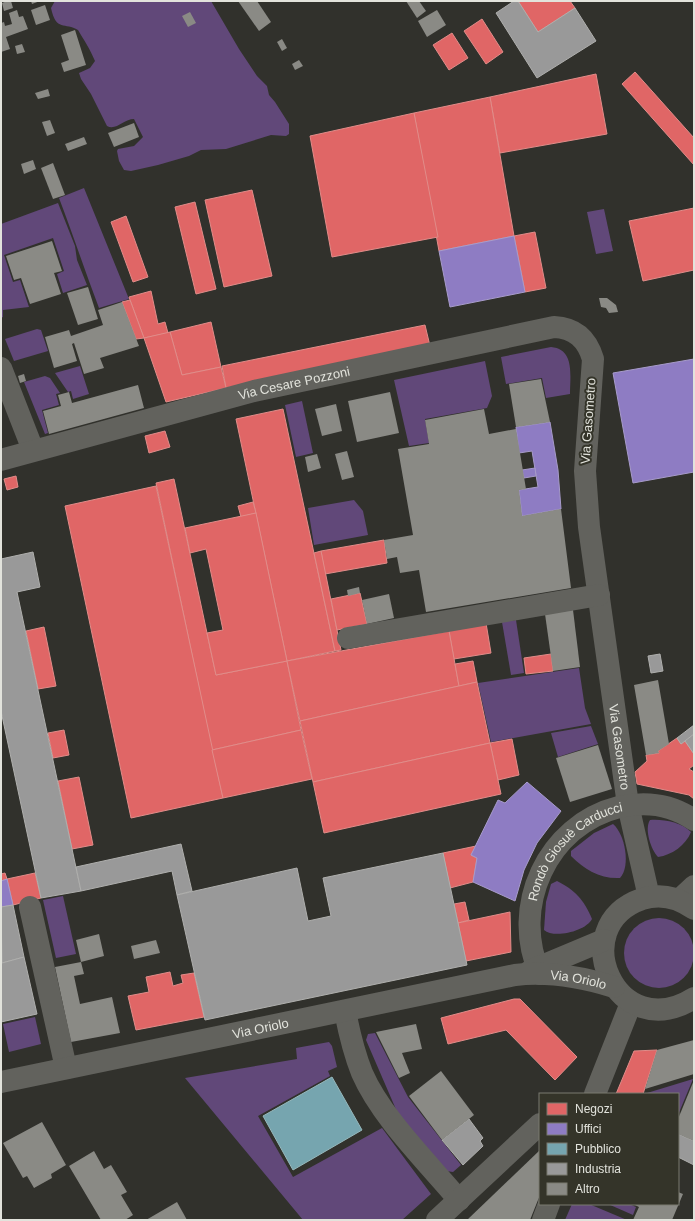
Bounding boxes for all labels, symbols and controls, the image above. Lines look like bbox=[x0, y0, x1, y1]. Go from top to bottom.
street label: Via Cesare Pozzoni bbox=[236, 363, 351, 403]
street label: Via Gasometro bbox=[578, 377, 598, 465]
street label: Via Gasometro bbox=[606, 703, 633, 791]
street label: Rondò Giosuè Carducci bbox=[525, 799, 624, 902]
street label: Via Oriolo bbox=[550, 967, 608, 992]
street label: Via Oriolo bbox=[231, 1015, 290, 1041]
legend bbox=[539, 1093, 679, 1205]
text: Negozi bbox=[575, 1102, 612, 1116]
text: Uffici bbox=[575, 1122, 601, 1136]
text: Pubblico bbox=[575, 1142, 621, 1156]
text: Industria bbox=[575, 1162, 621, 1176]
text: Altro bbox=[575, 1182, 600, 1196]

